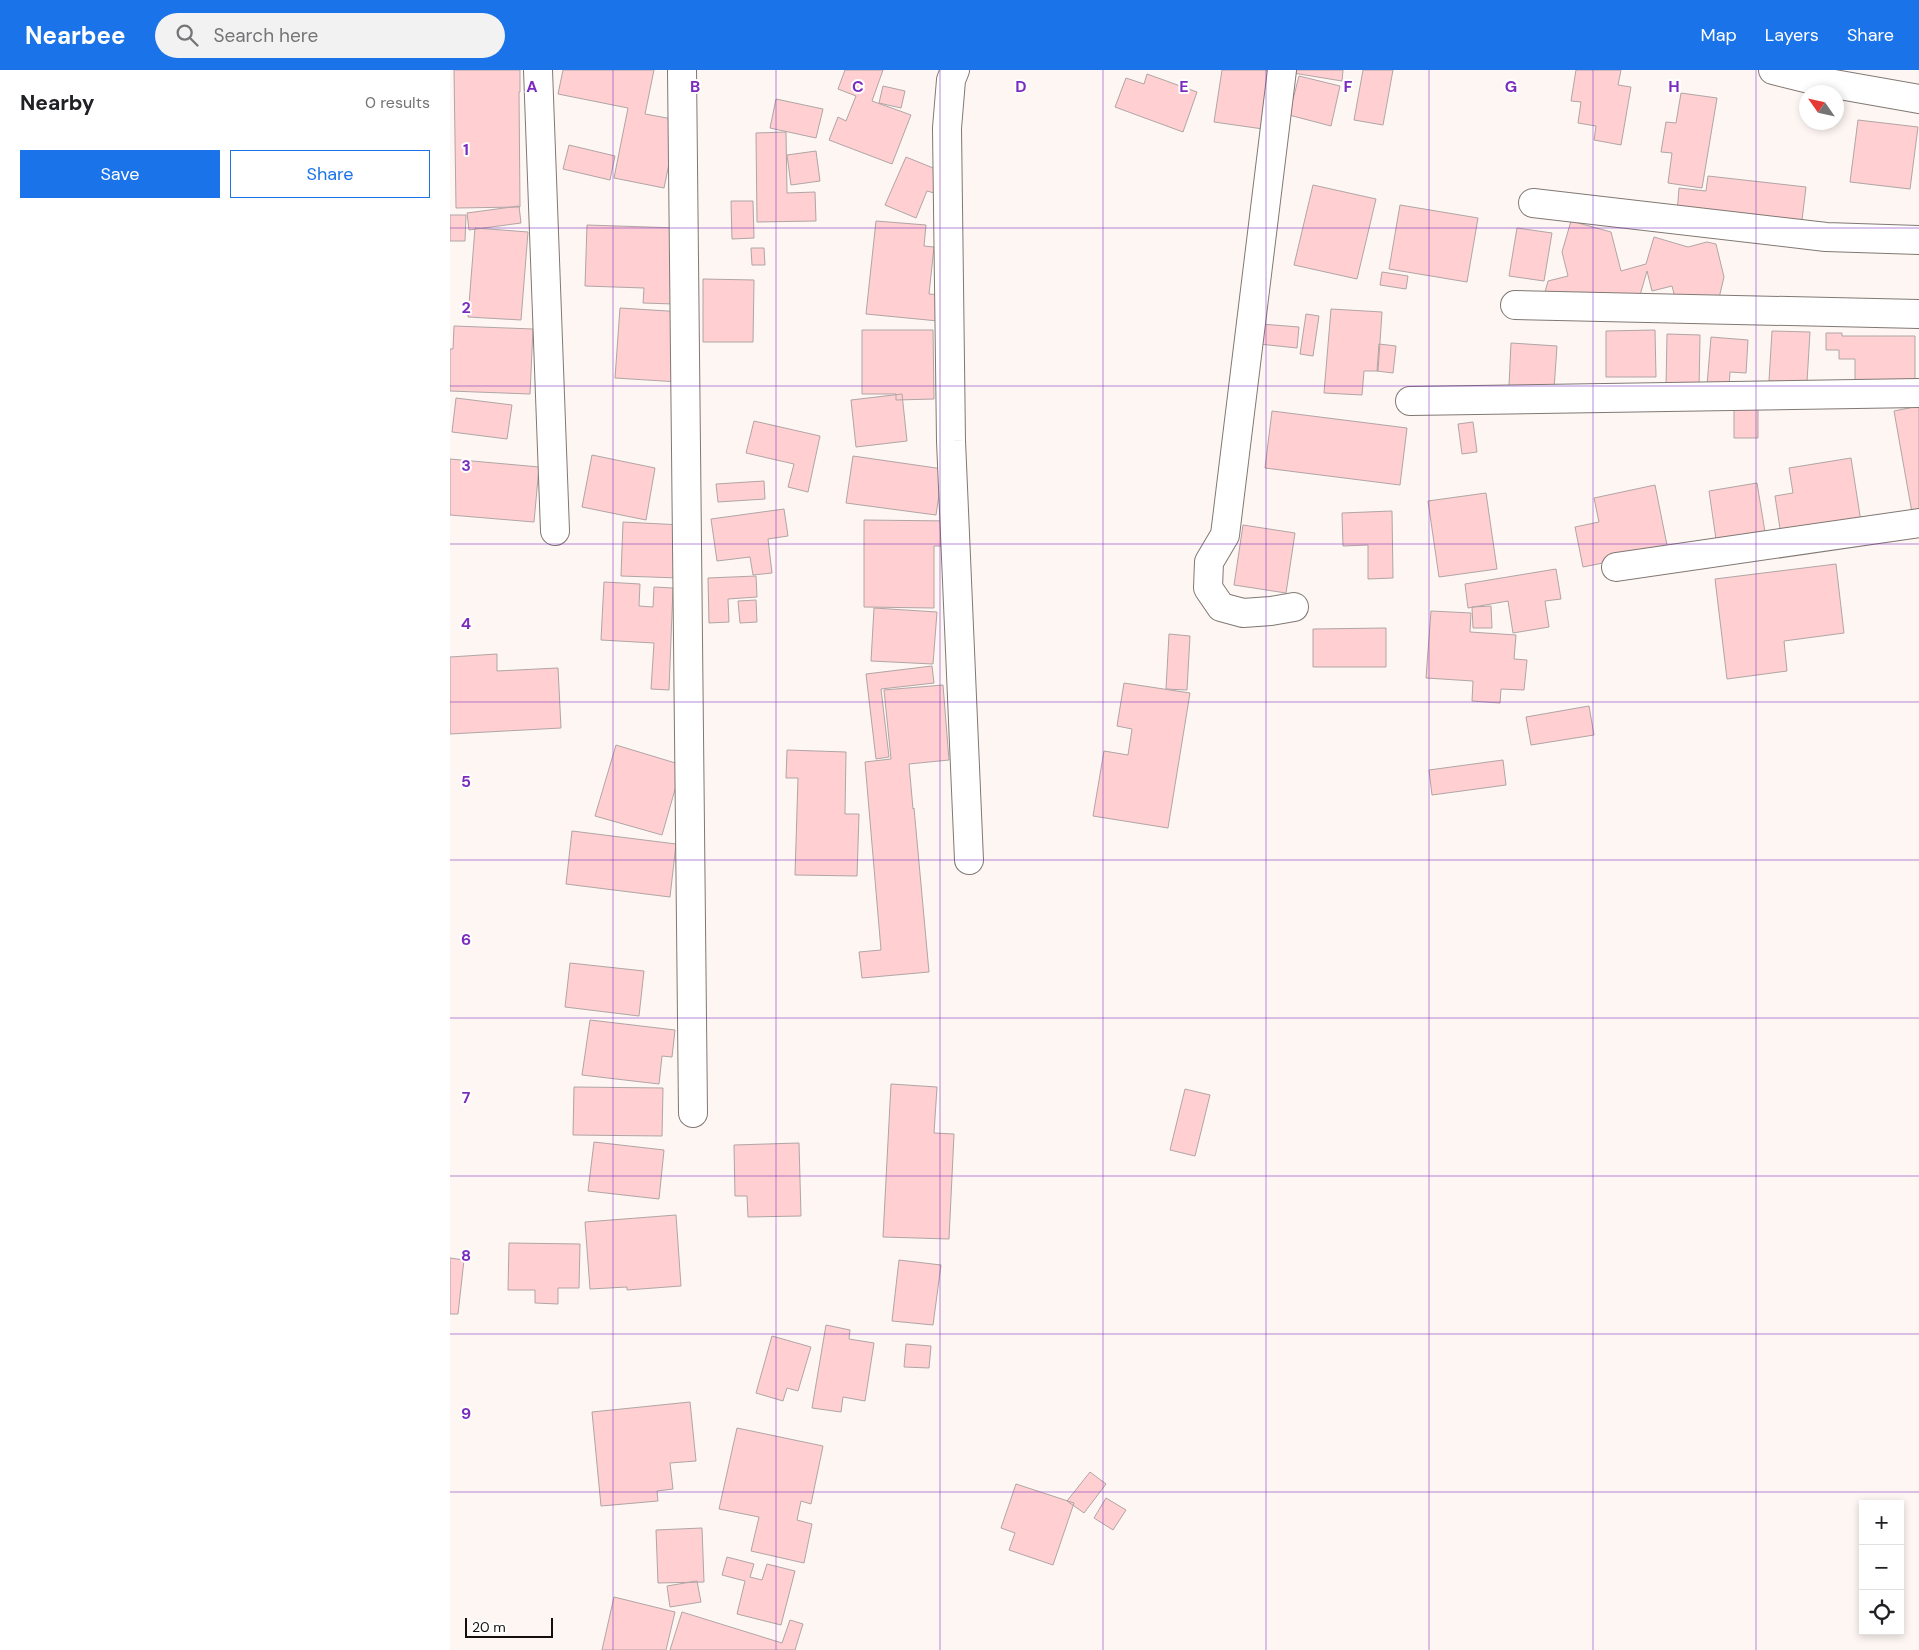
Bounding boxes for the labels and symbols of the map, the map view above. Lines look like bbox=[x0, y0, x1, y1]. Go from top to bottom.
text: A bbox=[526, 76, 538, 97]
text: B bbox=[690, 76, 700, 97]
text: C bbox=[852, 76, 864, 97]
text: D bbox=[1015, 76, 1027, 97]
text: E bbox=[1179, 76, 1189, 97]
text: F bbox=[1344, 76, 1353, 97]
text: G bbox=[1505, 76, 1517, 97]
text: H bbox=[1668, 76, 1680, 97]
north arrow bbox=[1799, 85, 1844, 130]
text: 1 bbox=[463, 139, 469, 160]
text: 2 bbox=[461, 297, 471, 318]
text: 3 bbox=[461, 455, 471, 476]
text: 4 bbox=[461, 613, 471, 634]
text: 5 bbox=[461, 771, 471, 792]
text: 6 bbox=[461, 929, 471, 950]
text: 7 bbox=[462, 1087, 471, 1108]
text: 8 bbox=[461, 1245, 471, 1266]
text: 9 bbox=[461, 1403, 471, 1424]
scale bar bbox=[465, 1615, 552, 1638]

